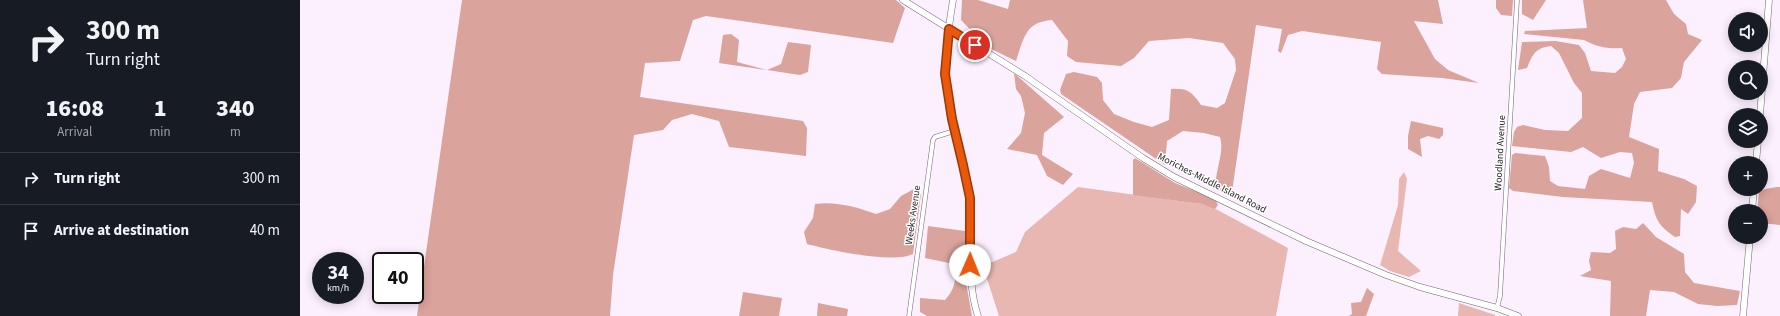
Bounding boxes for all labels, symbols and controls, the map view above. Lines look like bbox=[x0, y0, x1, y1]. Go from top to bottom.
text: 300 m bbox=[86, 10, 160, 50]
map controls bbox=[1728, 12, 1768, 244]
button: sound bbox=[1728, 12, 1768, 52]
icon: right bbox=[20, 16, 72, 68]
pin bbox=[958, 28, 992, 62]
icon: arrive bbox=[964, 34, 986, 56]
text: Turn right bbox=[86, 47, 160, 72]
button: search bbox=[1728, 60, 1768, 100]
text: 16:08 bbox=[45, 91, 104, 126]
text: 1 bbox=[154, 91, 167, 126]
text: 340 bbox=[216, 91, 255, 126]
button: layers bbox=[1728, 108, 1768, 148]
street label: Woodland Avenue bbox=[1491, 115, 1509, 191]
text: Arrival bbox=[57, 123, 92, 141]
text: min bbox=[150, 123, 171, 141]
text: m bbox=[230, 123, 241, 141]
street label: Moriches-Middle Island Road bbox=[1155, 149, 1269, 217]
button: + bbox=[1728, 156, 1768, 196]
icon: right bbox=[20, 168, 42, 190]
text: Turn right bbox=[54, 168, 120, 189]
text: 300 m bbox=[242, 168, 280, 189]
street label: Weeks Avenue bbox=[902, 184, 924, 246]
button: − bbox=[1728, 204, 1768, 244]
icon: arrive bbox=[20, 220, 42, 242]
text: Arrive at destination bbox=[54, 220, 189, 241]
text: 40 m bbox=[250, 220, 280, 241]
position arrow bbox=[949, 244, 991, 286]
speed limit sign: 40 bbox=[372, 252, 424, 304]
text: 34 bbox=[327, 259, 349, 287]
text: km/h bbox=[327, 281, 349, 295]

